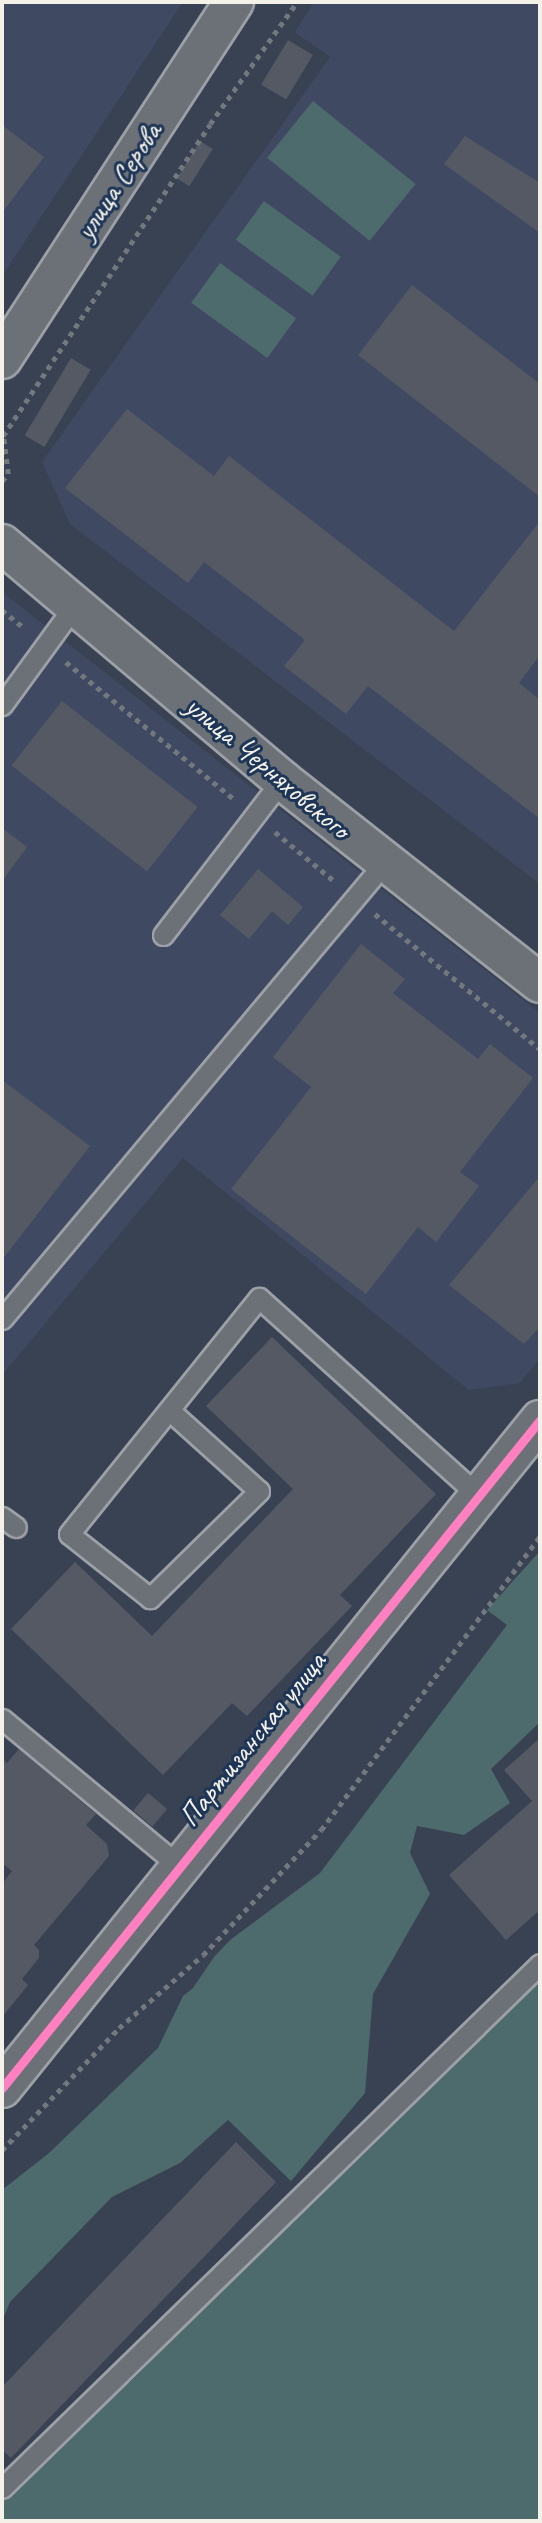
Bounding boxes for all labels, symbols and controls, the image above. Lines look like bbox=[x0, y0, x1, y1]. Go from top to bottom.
street label: улица Серова bbox=[67, 116, 169, 246]
street label: улица Черняховского bbox=[178, 688, 358, 846]
street label: Партизанская улица bbox=[170, 1644, 334, 1834]

